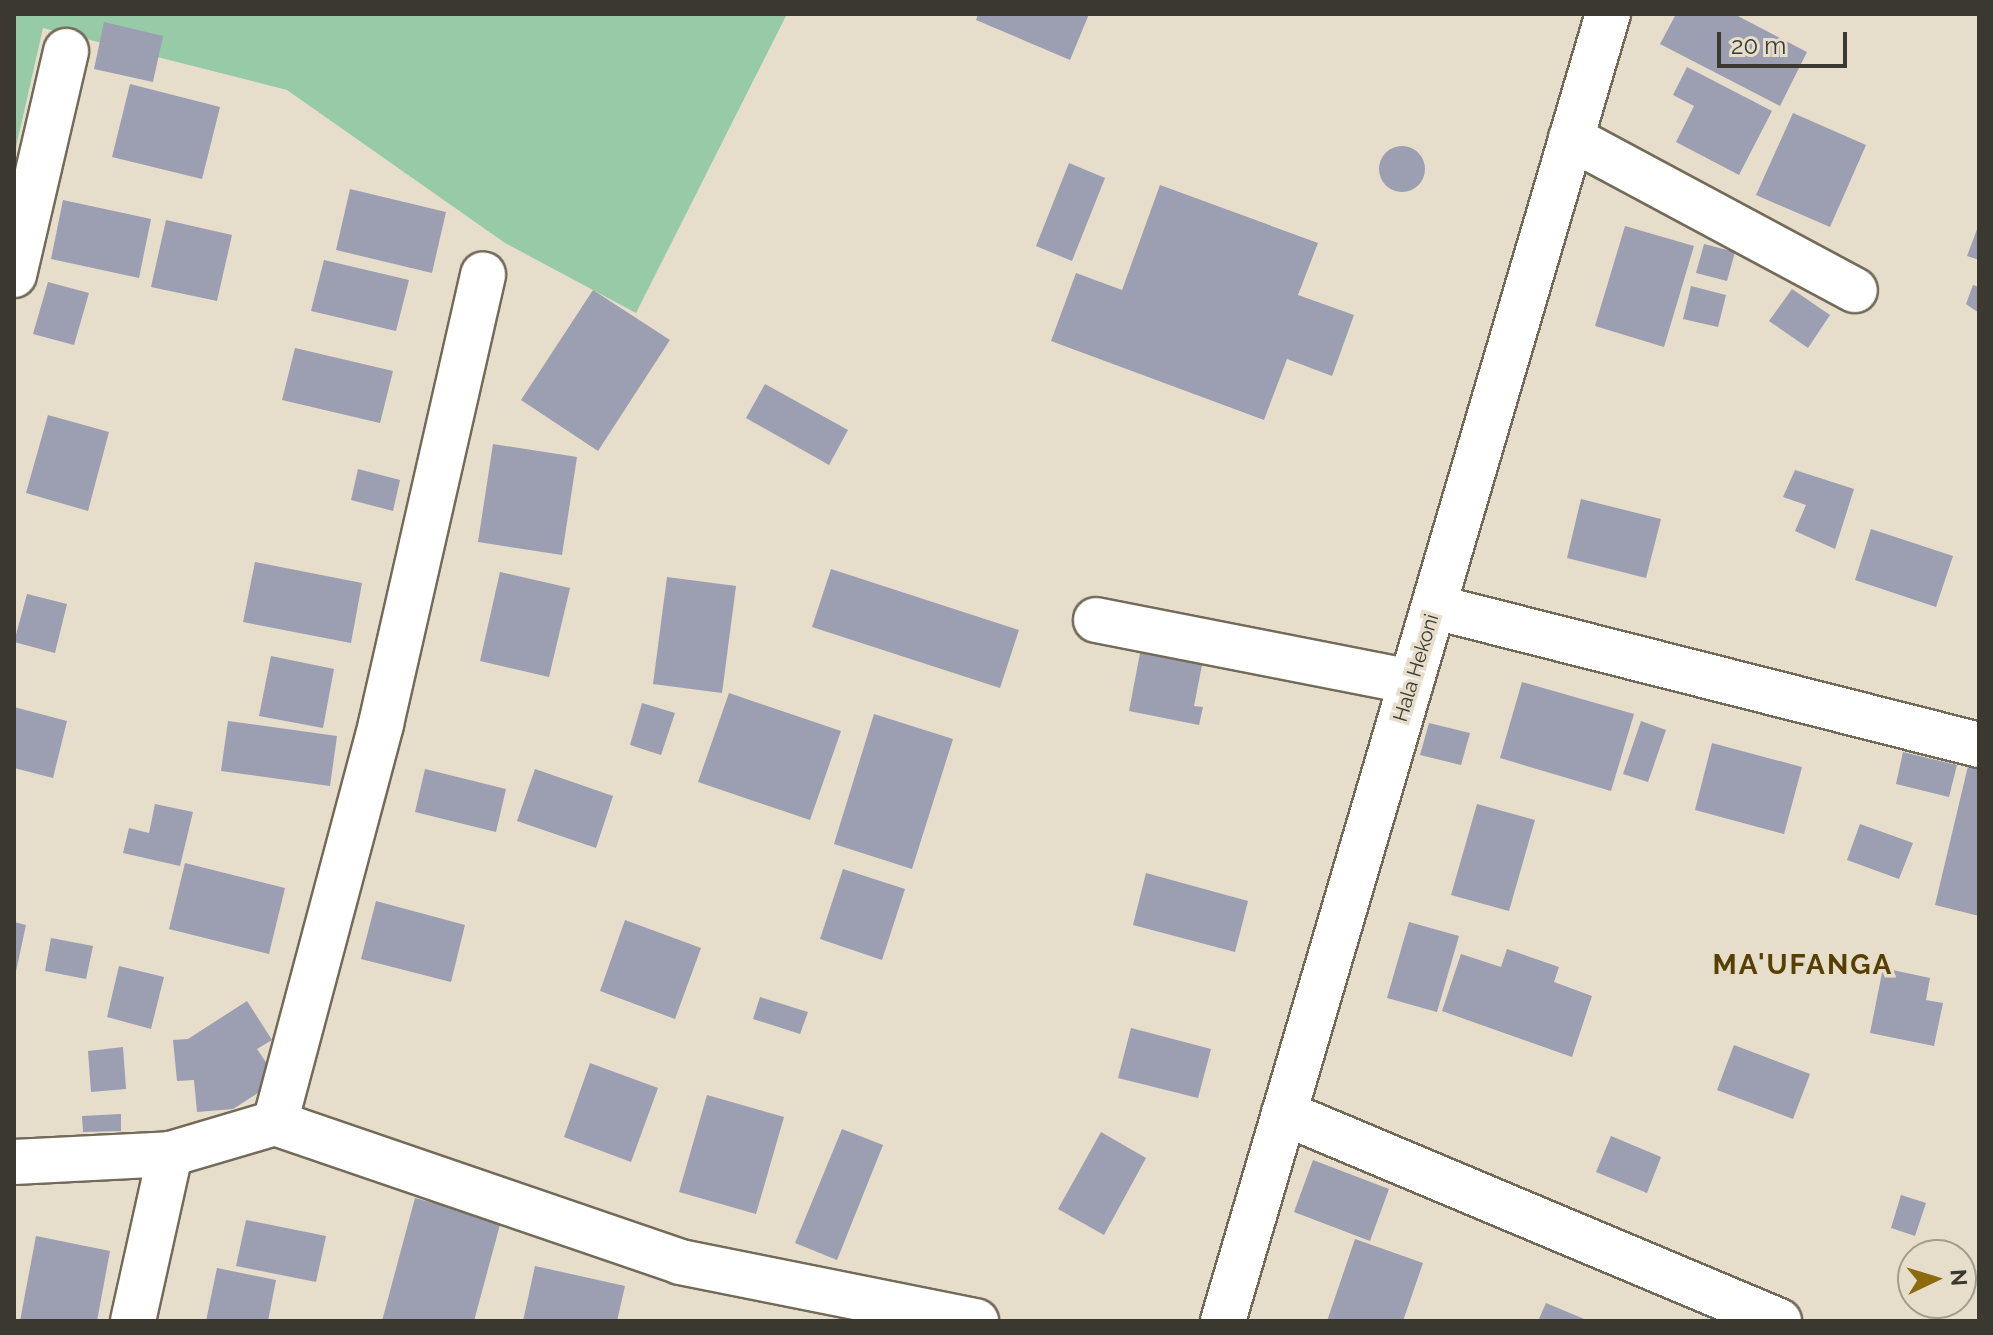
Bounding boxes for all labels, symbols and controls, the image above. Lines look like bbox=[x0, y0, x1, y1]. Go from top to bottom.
scale bar bbox=[1721, 16, 1851, 66]
text: 20 m bbox=[1731, 31, 1786, 60]
street label: Hala Hekoni bbox=[1388, 611, 1444, 725]
district label: MA'UFANGA bbox=[1713, 948, 1893, 982]
north arrow bbox=[1897, 1239, 1977, 1319]
text: N bbox=[1945, 1268, 1973, 1287]

